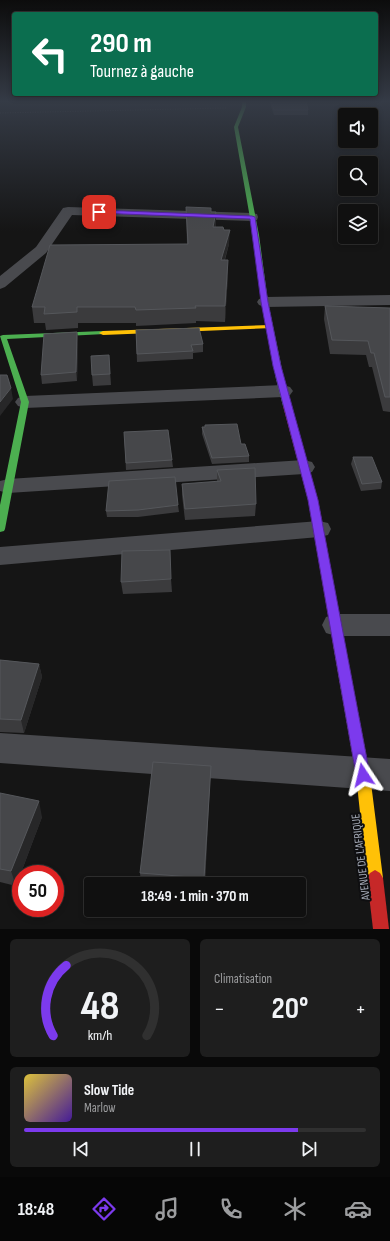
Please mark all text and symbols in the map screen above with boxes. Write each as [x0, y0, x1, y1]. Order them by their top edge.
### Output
text: 290 m [90, 27, 152, 60]
icon: left [24, 28, 76, 80]
text: Tournez à gauche [90, 61, 194, 82]
map controls [338, 108, 378, 244]
button: sound [338, 108, 378, 148]
button: search [338, 156, 378, 196]
pin [82, 195, 116, 229]
icon: arrive [88, 201, 110, 223]
button: layers [338, 204, 378, 244]
position arrow [342, 754, 384, 796]
street label: AVENUE DE L'AFRIQUE [348, 813, 374, 902]
speed limit sign: 50 [12, 865, 64, 917]
text: 18:49 · 1 min · 370 m [141, 887, 249, 906]
text: Climatisation [214, 971, 272, 987]
text: 48 [80, 982, 120, 1031]
text: 20° [272, 991, 308, 1027]
text: − [214, 996, 225, 1023]
text: + [355, 996, 366, 1023]
text: km/h [88, 1027, 112, 1044]
text: Slow Tide [84, 1081, 134, 1100]
text: Marlow [84, 1100, 116, 1116]
icon: previous [70, 1138, 92, 1160]
icon: pause [184, 1138, 206, 1160]
icon: next [298, 1138, 320, 1160]
icon: directions [90, 1195, 118, 1223]
icon: music [153, 1195, 181, 1223]
icon: phone [217, 1195, 245, 1223]
icon: climate [281, 1195, 309, 1223]
icon: car [344, 1195, 372, 1223]
text: 18:48 [18, 1199, 54, 1220]

